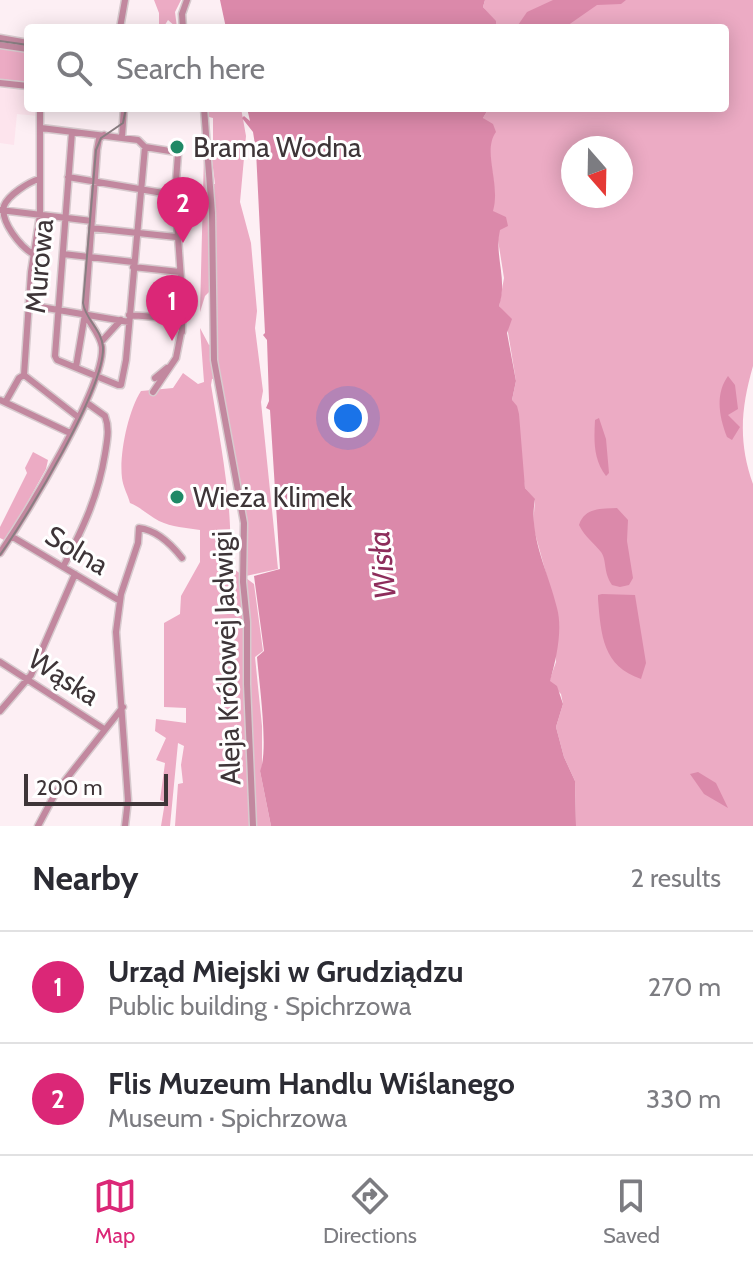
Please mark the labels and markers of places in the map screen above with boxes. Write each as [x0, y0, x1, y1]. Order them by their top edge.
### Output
place label: Brama Wodna [193, 130, 362, 164]
marker: Brama Wodna [168, 138, 186, 156]
pin: 2 [157, 177, 209, 243]
pin: 1 [146, 275, 198, 341]
place label: Wieża Klimek [193, 480, 353, 514]
marker: Wieża Klimek [168, 488, 186, 506]

